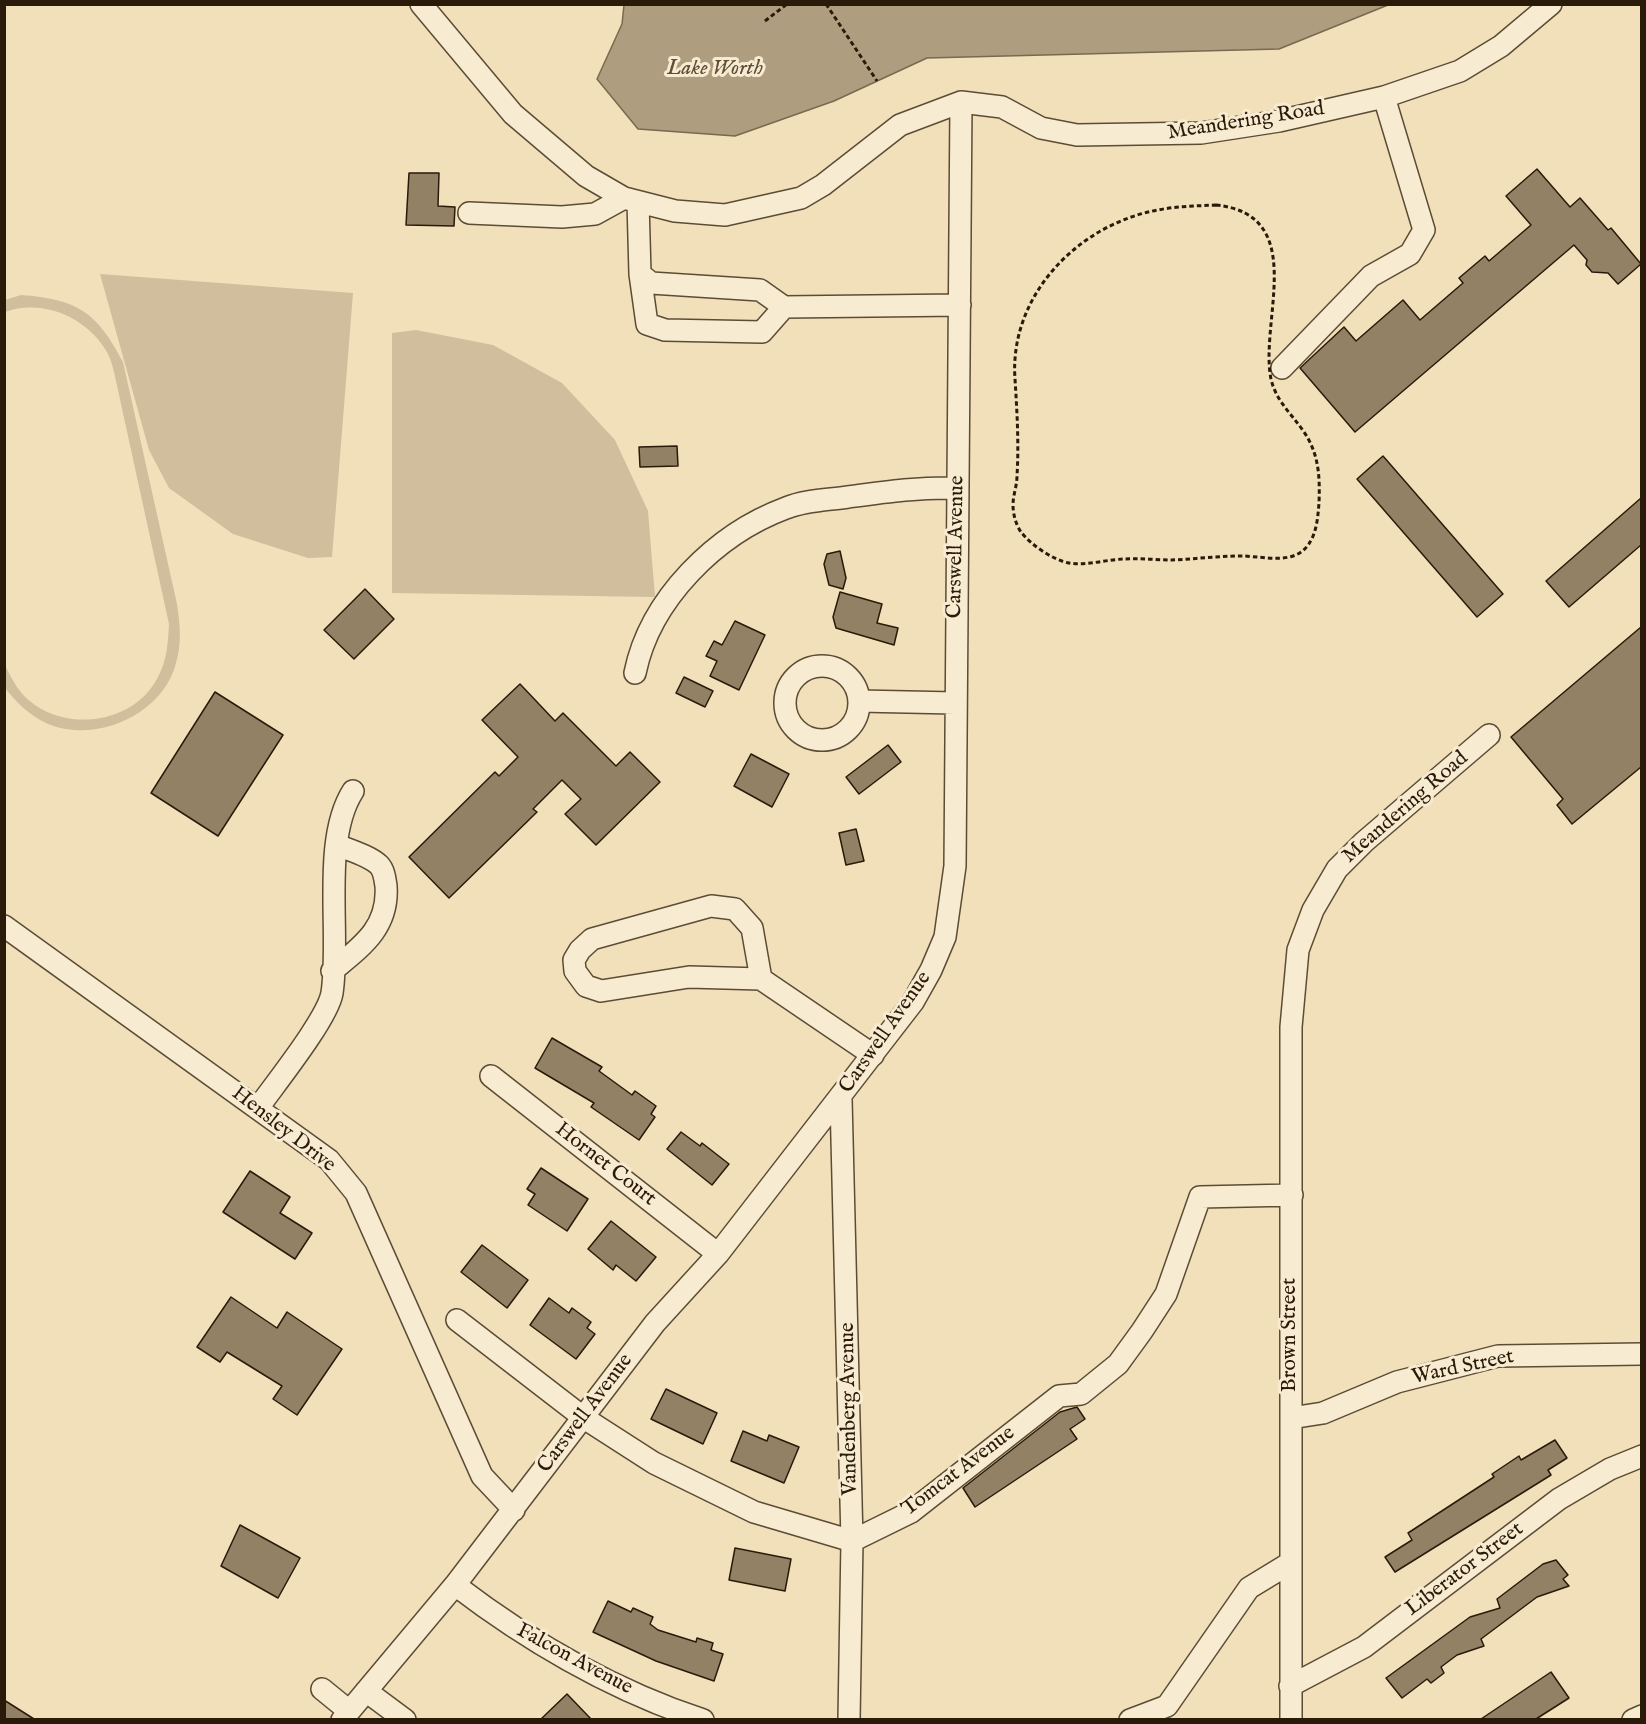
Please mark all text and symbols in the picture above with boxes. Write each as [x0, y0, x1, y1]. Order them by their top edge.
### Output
water label: Lake Worth [667, 56, 763, 82]
street label: Meandering Road [1166, 97, 1326, 147]
street label: Carswell Avenue [943, 475, 971, 619]
street label: Meandering Road [1338, 747, 1474, 869]
street label: Carswell Avenue [835, 967, 937, 1099]
street label: Hensley Drive [226, 1082, 340, 1178]
street label: Hornet Court [549, 1118, 661, 1212]
street label: Brown Street [1278, 1278, 1304, 1392]
street label: Vandenberg Avenue [836, 1322, 864, 1496]
street label: Ward Street [1410, 1345, 1516, 1391]
street label: Carswell Avenue [533, 1349, 639, 1479]
street label: Tomcat Avenue [898, 1421, 1020, 1523]
street label: Liberator Street [1401, 1518, 1529, 1622]
street label: Falcon Avenue [512, 1619, 636, 1701]

